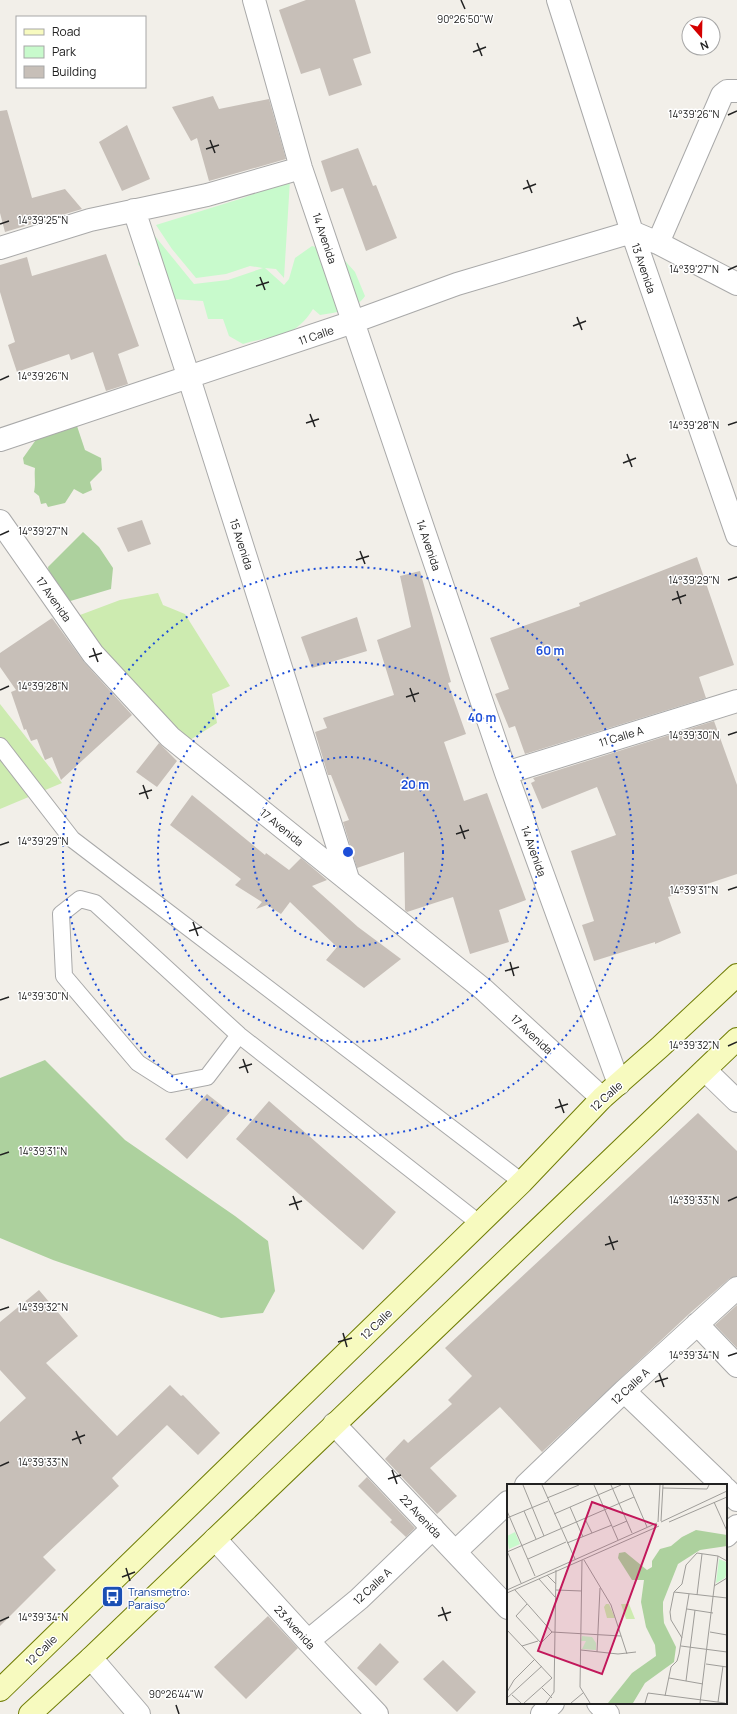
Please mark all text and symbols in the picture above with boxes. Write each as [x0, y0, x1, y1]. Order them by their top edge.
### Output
text: 90°26'50"W [437, 12, 494, 26]
legend [16, 16, 146, 88]
north arrow [681, 16, 721, 56]
text: Road [52, 23, 80, 40]
text: N [698, 37, 711, 54]
text: Park [52, 43, 77, 60]
text: Building [52, 63, 96, 80]
text: 14°39'26"N [669, 107, 720, 121]
street label: 14 Avenida [309, 211, 341, 265]
text: 14°39'25"N [18, 213, 68, 227]
street label: 13 Avenida [628, 241, 660, 295]
text: 14°39'27"N [669, 262, 719, 276]
street label: 11 Calle [296, 322, 336, 348]
text: 14°39'26"N [18, 369, 69, 383]
text: 14°39'28"N [669, 418, 719, 432]
street label: 15 Avenida [227, 517, 257, 571]
street label: 14 Avenida [413, 518, 445, 572]
text: 14°39'27"N [18, 524, 68, 538]
street label: 17 Avenida [33, 573, 75, 625]
text: 14°39'29"N [669, 573, 720, 587]
text: 60 m [536, 642, 564, 659]
text: 14°39'28"N [18, 679, 68, 693]
text: 40 m [468, 709, 496, 726]
street label: 11 Calle A [597, 722, 645, 750]
text: 14°39'30"N [669, 728, 719, 742]
text: 20 m [401, 776, 429, 793]
street label: 17 Avenida [257, 805, 307, 849]
street label: 14 Avenida [518, 824, 550, 878]
text: 14°39'29"N [18, 834, 69, 848]
centre of rings [341, 845, 355, 859]
text: 14°39'31"N [670, 883, 718, 897]
text: 14°39'30"N [18, 989, 68, 1003]
street label: 17 Avenida [508, 1011, 556, 1057]
text: 14°39'32"N [669, 1038, 719, 1052]
street label: 12 Calle [587, 1077, 626, 1114]
text: 14°39'31"N [19, 1144, 67, 1158]
text: 14°39'33"N [669, 1193, 719, 1207]
text: 14°39'32"N [18, 1300, 68, 1314]
street label: 12 Calle [357, 1305, 395, 1343]
text: 14°39'34"N [669, 1348, 719, 1362]
street label: 12 Calle A [608, 1364, 652, 1408]
text: 14°39'33"N [18, 1455, 68, 1469]
inset map [507, 1484, 727, 1704]
street label: 22 Avenida [397, 1491, 445, 1541]
street label: 12 Calle A [350, 1564, 394, 1608]
bus stop icon: Transmetro: Paraíso [99, 1584, 125, 1610]
place label: Transmetro: Paraíso [128, 1584, 190, 1612]
street label: 23 Avenida [271, 1602, 319, 1652]
text: 14°39'34"N [18, 1610, 68, 1624]
street label: 12 Calle [22, 1631, 60, 1669]
text: 90°26'44"W [149, 1687, 204, 1701]

